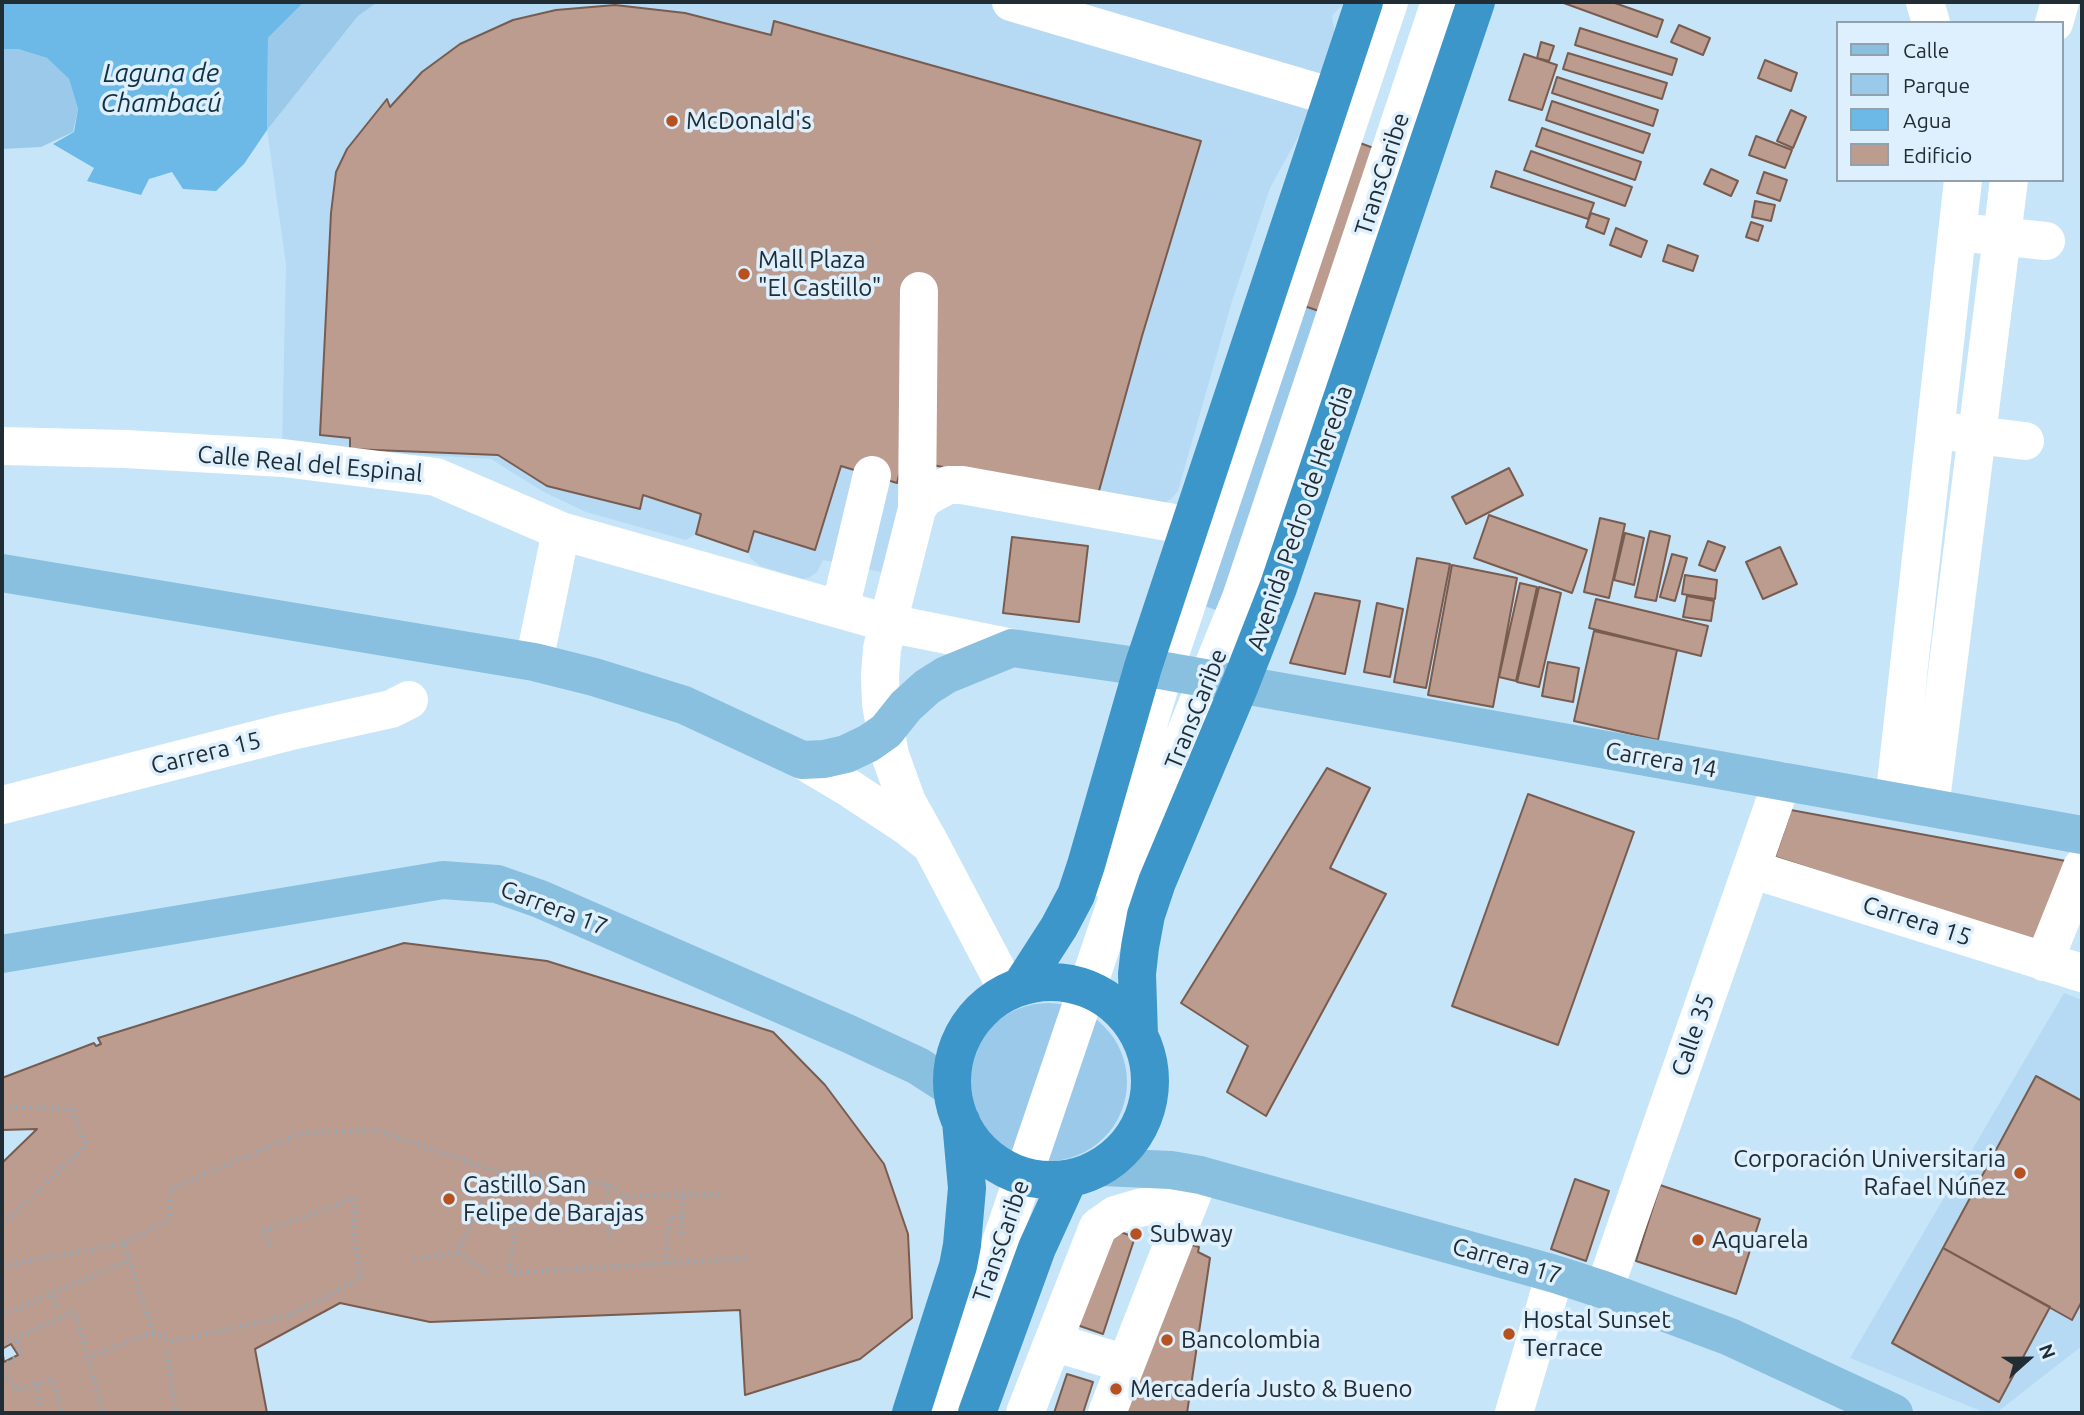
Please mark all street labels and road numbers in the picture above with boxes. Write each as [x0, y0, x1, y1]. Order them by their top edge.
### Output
street label: TransCaribe [1349, 109, 1415, 239]
street label: Avenida Pedro de Heredia [1241, 382, 1359, 654]
street label: Calle Real del Espinal [196, 440, 424, 488]
street label: TransCaribe [1159, 645, 1233, 773]
street label: Carrera 15 [148, 725, 264, 781]
street label: Carrera 14 [1603, 736, 1719, 784]
street label: Carrera 17 [496, 874, 612, 942]
street label: Carrera 15 [1859, 890, 1975, 952]
street label: Calle 35 [1665, 990, 1721, 1080]
street label: TransCaribe [967, 1176, 1035, 1306]
street label: Carrera 17 [1449, 1232, 1565, 1290]

